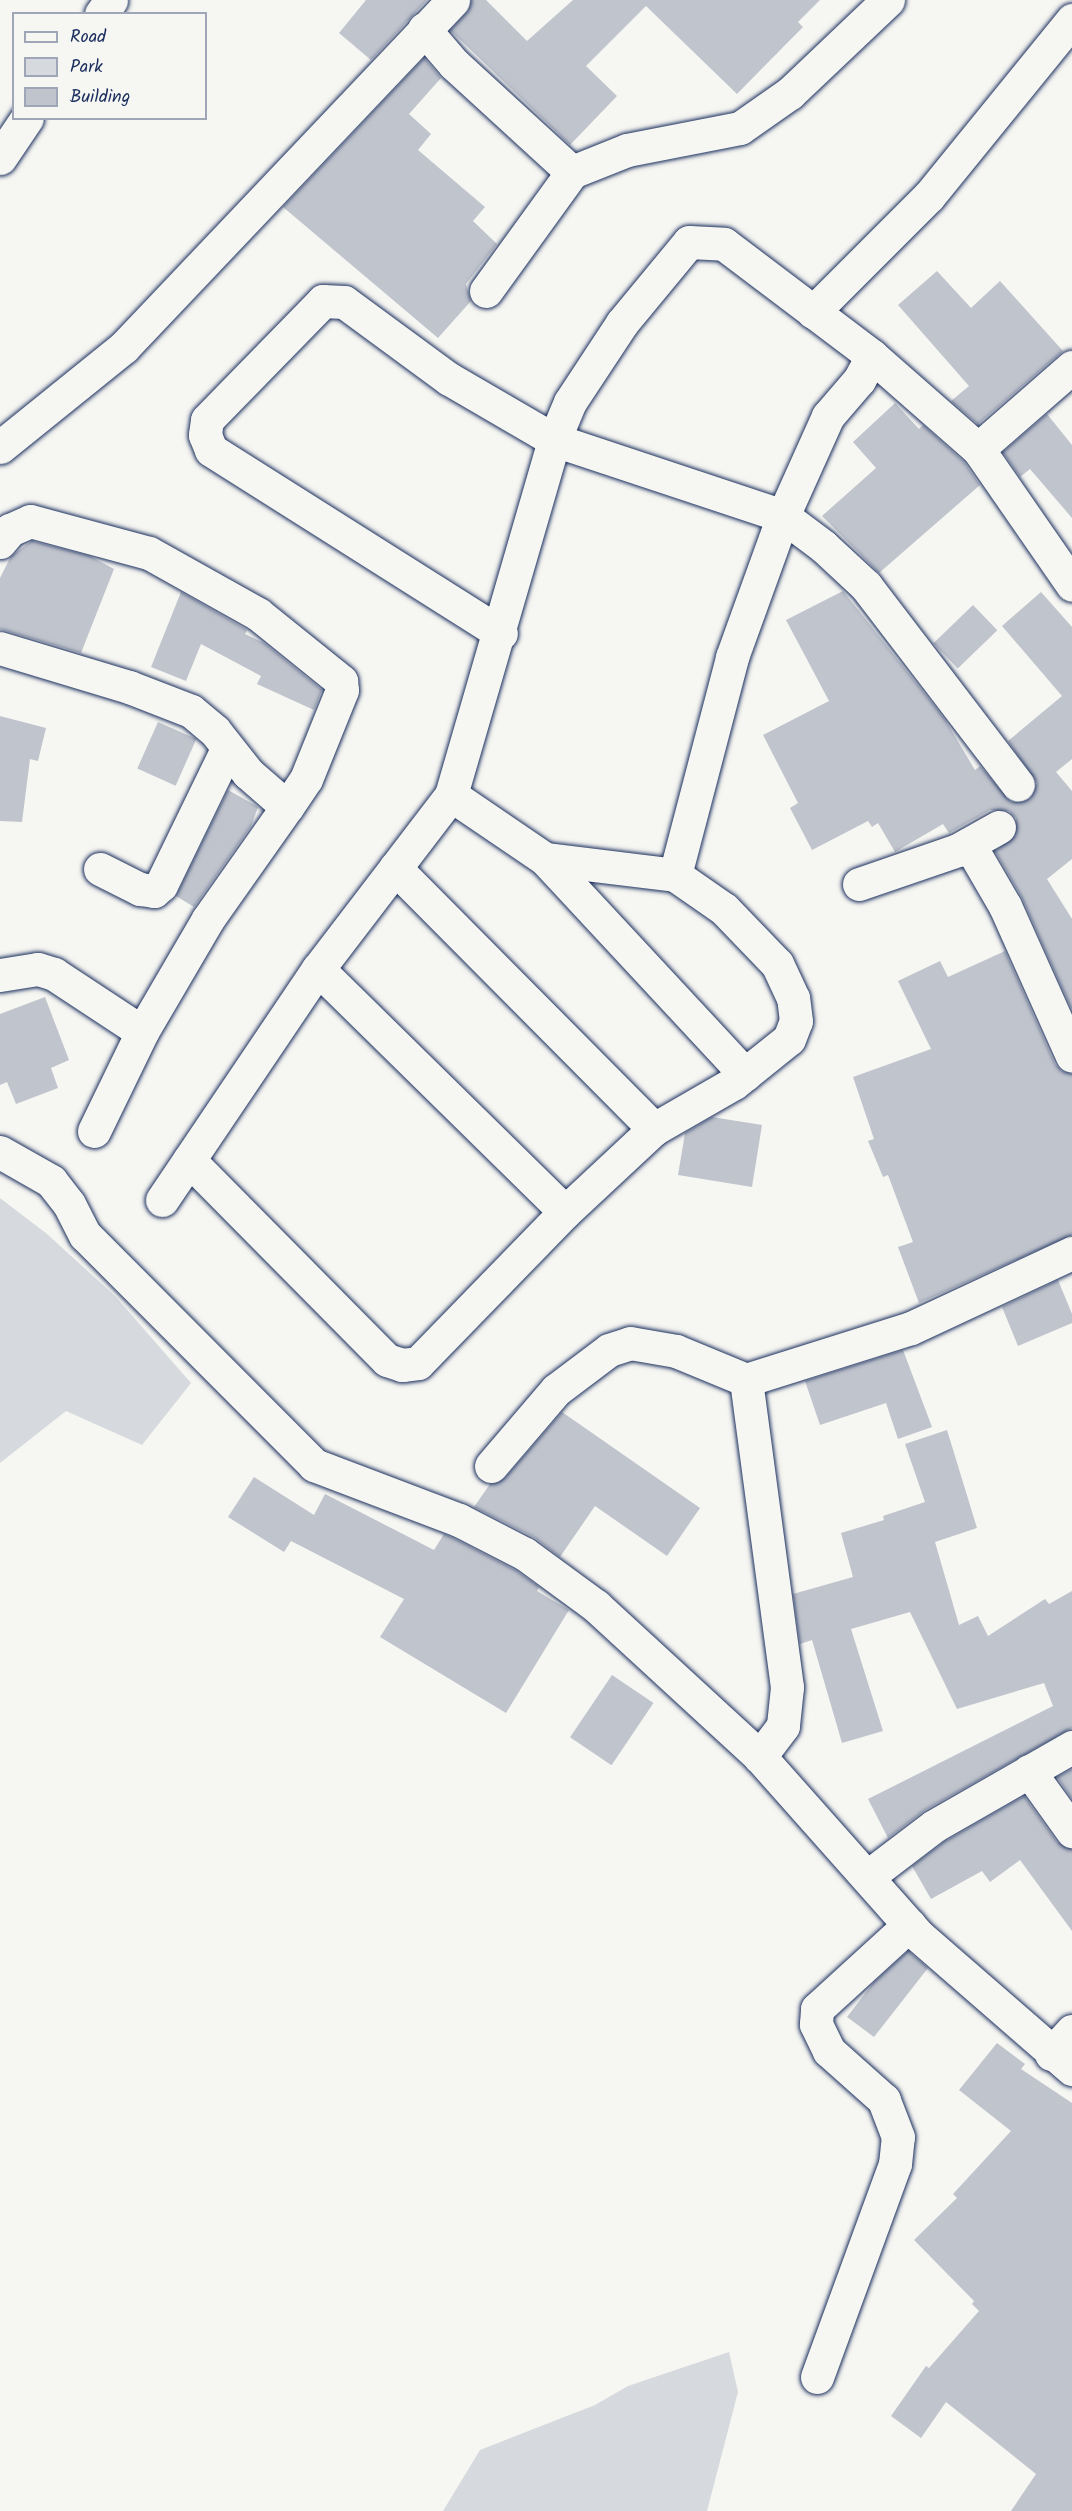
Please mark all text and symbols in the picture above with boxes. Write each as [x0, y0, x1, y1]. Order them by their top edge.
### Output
legend [12, 12, 207, 120]
text: Road [70, 23, 106, 52]
text: Park [70, 53, 103, 82]
text: Building [70, 83, 130, 112]

